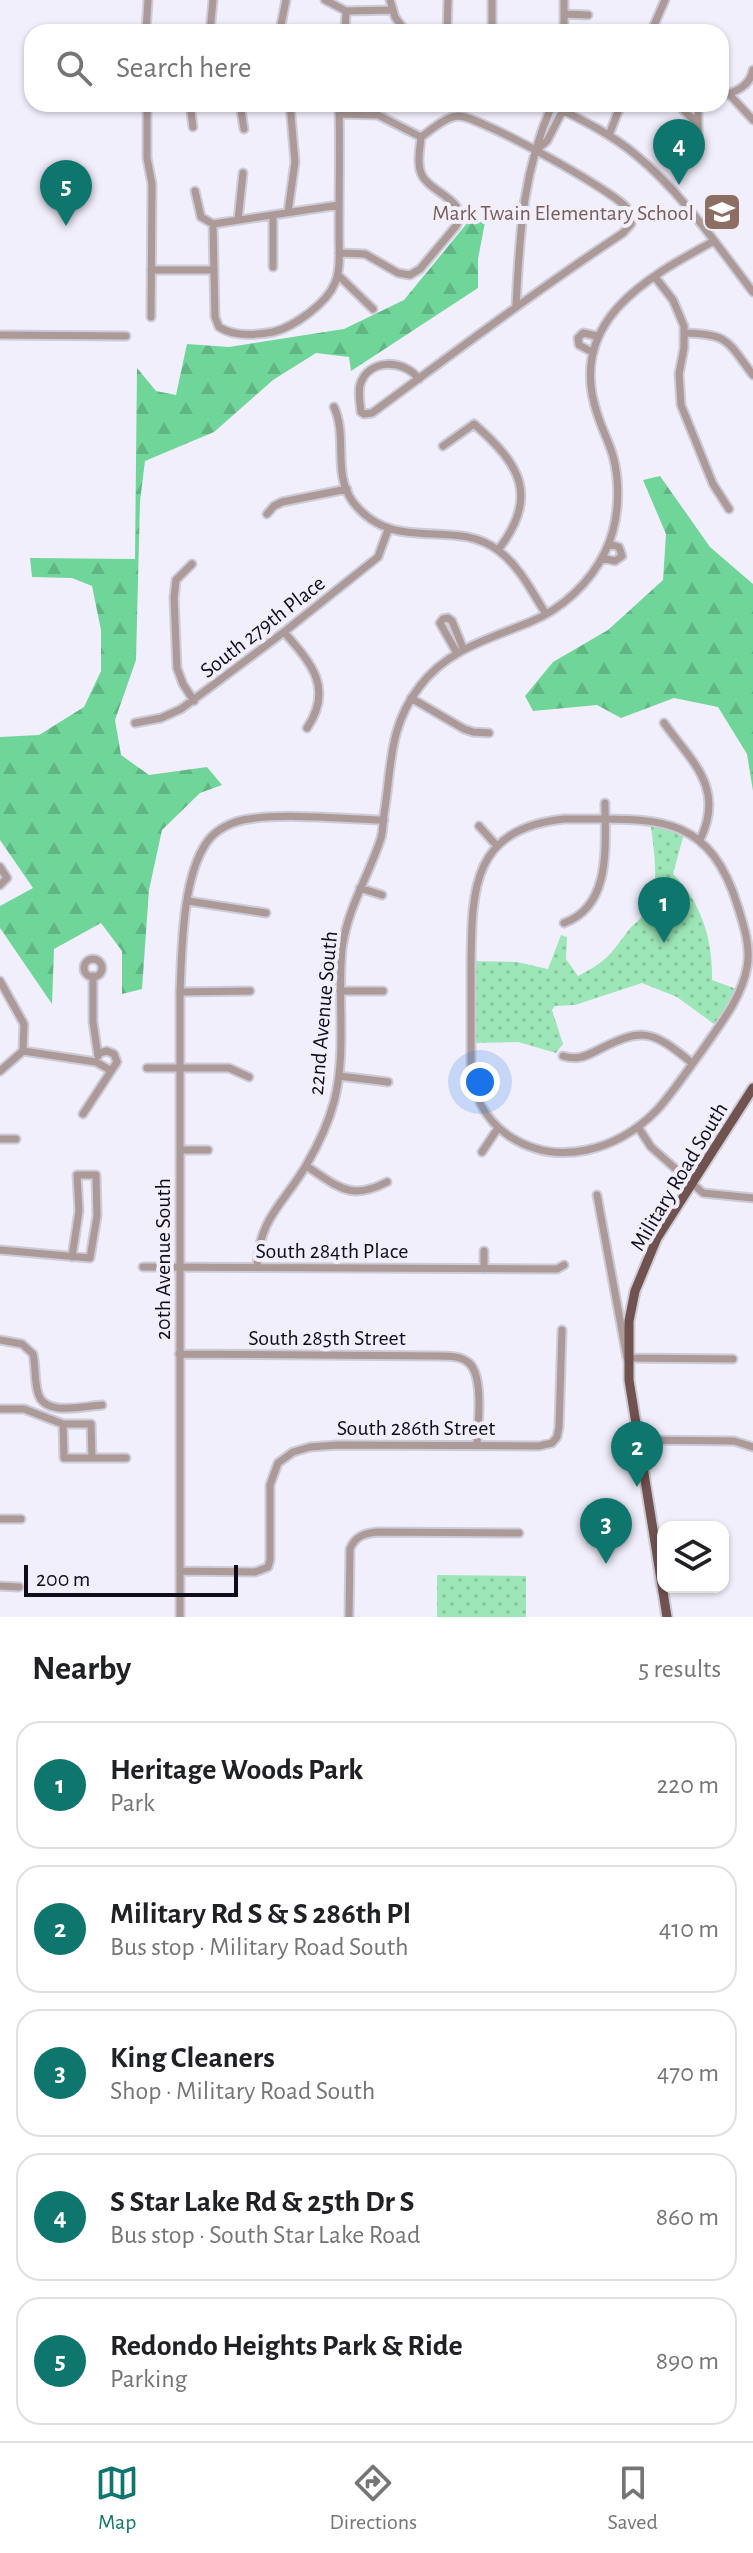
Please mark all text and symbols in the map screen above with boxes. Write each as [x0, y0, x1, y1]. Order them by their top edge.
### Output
search box [24, 24, 729, 112]
icon: search [52, 46, 96, 90]
text: Search here [116, 53, 252, 83]
pin: 4 [653, 119, 705, 185]
pin: 5 [40, 160, 92, 226]
school or university icon: Mark Twain Elementary School [701, 191, 743, 233]
place label: Mark Twain Elementary School [432, 202, 694, 224]
street label: South 279th Place [196, 572, 329, 682]
pin: 1 [638, 877, 690, 943]
street label: 22nd Avenue South [305, 930, 341, 1096]
your location [460, 1062, 500, 1102]
street label: Military Road South [626, 1099, 732, 1254]
street label: 20th Avenue South [152, 1178, 174, 1340]
street label: South 284th Place [256, 1240, 408, 1262]
street label: South 285th Street [248, 1327, 406, 1349]
street label: South 286th Street [337, 1417, 495, 1439]
pin: 2 [611, 1421, 663, 1487]
pin: 3 [580, 1498, 632, 1564]
map controls [657, 1521, 729, 1593]
button: layers [657, 1521, 729, 1593]
scale bar [24, 1561, 238, 1597]
text: 200 m [36, 1568, 90, 1590]
text: Nearby [32, 1652, 131, 1686]
text: 5 results [638, 1656, 721, 1682]
text: Heritage Woods Park [110, 1755, 363, 1785]
text: 1 [55, 1772, 65, 1798]
text: 220 m [657, 1772, 719, 1798]
text: Park [110, 1790, 155, 1816]
text: Military Rd S & S 286th Pl [110, 1899, 411, 1929]
text: 2 [54, 1916, 66, 1942]
text: 410 m [659, 1916, 719, 1942]
text: Bus stop · Military Road South [110, 1934, 408, 1960]
text: King Cleaners [110, 2043, 275, 2073]
text: 3 [54, 2060, 66, 2086]
text: 470 m [657, 2060, 719, 2086]
text: Shop · Military Road South [110, 2078, 375, 2104]
text: S Star Lake Rd & 25th Dr S [110, 2187, 414, 2217]
text: 4 [53, 2204, 67, 2230]
text: 860 m [656, 2204, 719, 2230]
text: Bus stop · South Star Lake Road [110, 2222, 420, 2248]
text: Redondo Heights Park & Ride [110, 2331, 463, 2361]
text: 5 [54, 2348, 66, 2374]
text: 890 m [656, 2348, 719, 2374]
text: Parking [110, 2366, 187, 2392]
tab: Map [95, 2461, 139, 2535]
tab: Directions [329, 2461, 417, 2535]
tab: Saved [607, 2461, 658, 2535]

